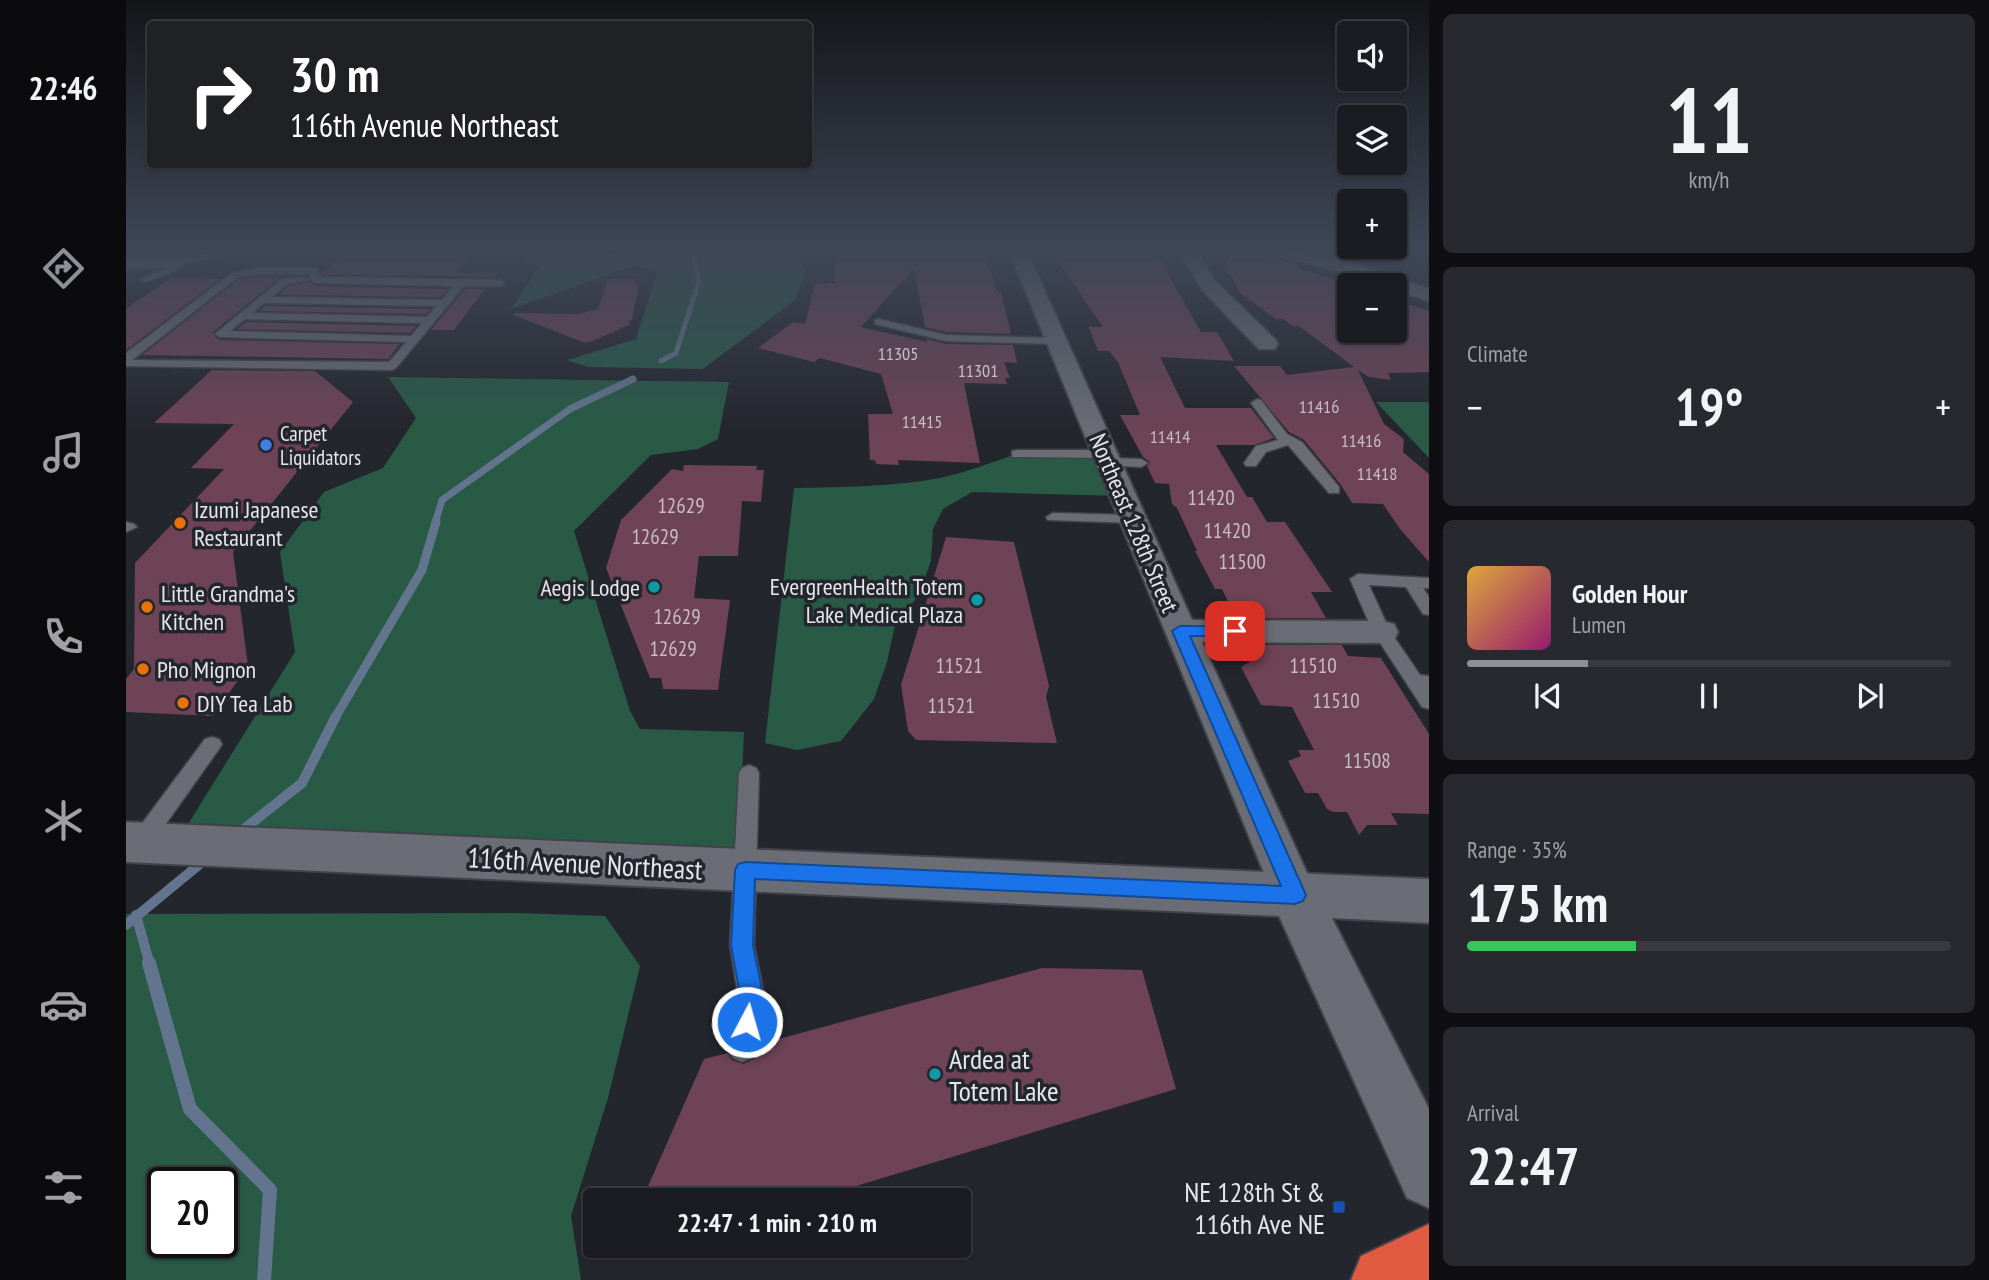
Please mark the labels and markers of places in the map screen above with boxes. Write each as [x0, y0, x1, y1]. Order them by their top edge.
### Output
place label: Carpet Liquidators [280, 420, 361, 471]
marker: Carpet Liquidators [258, 437, 274, 453]
place label: Izumi Japanese Restaurant [194, 494, 318, 553]
marker: Izumi Japanese Restaurant [172, 515, 188, 531]
place label: EvergreenHealth Totem Lake Medical Plaza [770, 571, 963, 630]
place label: Aegis Lodge [540, 572, 640, 603]
place label: Little Grandma's Kitchen [161, 578, 295, 637]
marker: Aegis Lodge [646, 579, 662, 595]
marker: EvergreenHealth Totem Lake Medical Plaza [969, 592, 985, 608]
marker: Little Grandma's Kitchen [139, 599, 155, 615]
pin [1205, 601, 1265, 661]
place label: Pho Mignon [157, 654, 256, 685]
marker: Pho Mignon [135, 661, 151, 677]
place label: DIY Tea Lab [197, 688, 293, 719]
marker: DIY Tea Lab [175, 695, 191, 711]
place label: Ardea at Totem Lake [949, 1040, 1059, 1109]
marker: Ardea at Totem Lake [927, 1066, 943, 1082]
place label: NE 128th St & 116th Ave NE [1184, 1173, 1325, 1242]
marker: NE 128th St & 116th Ave NE [1331, 1199, 1347, 1215]

